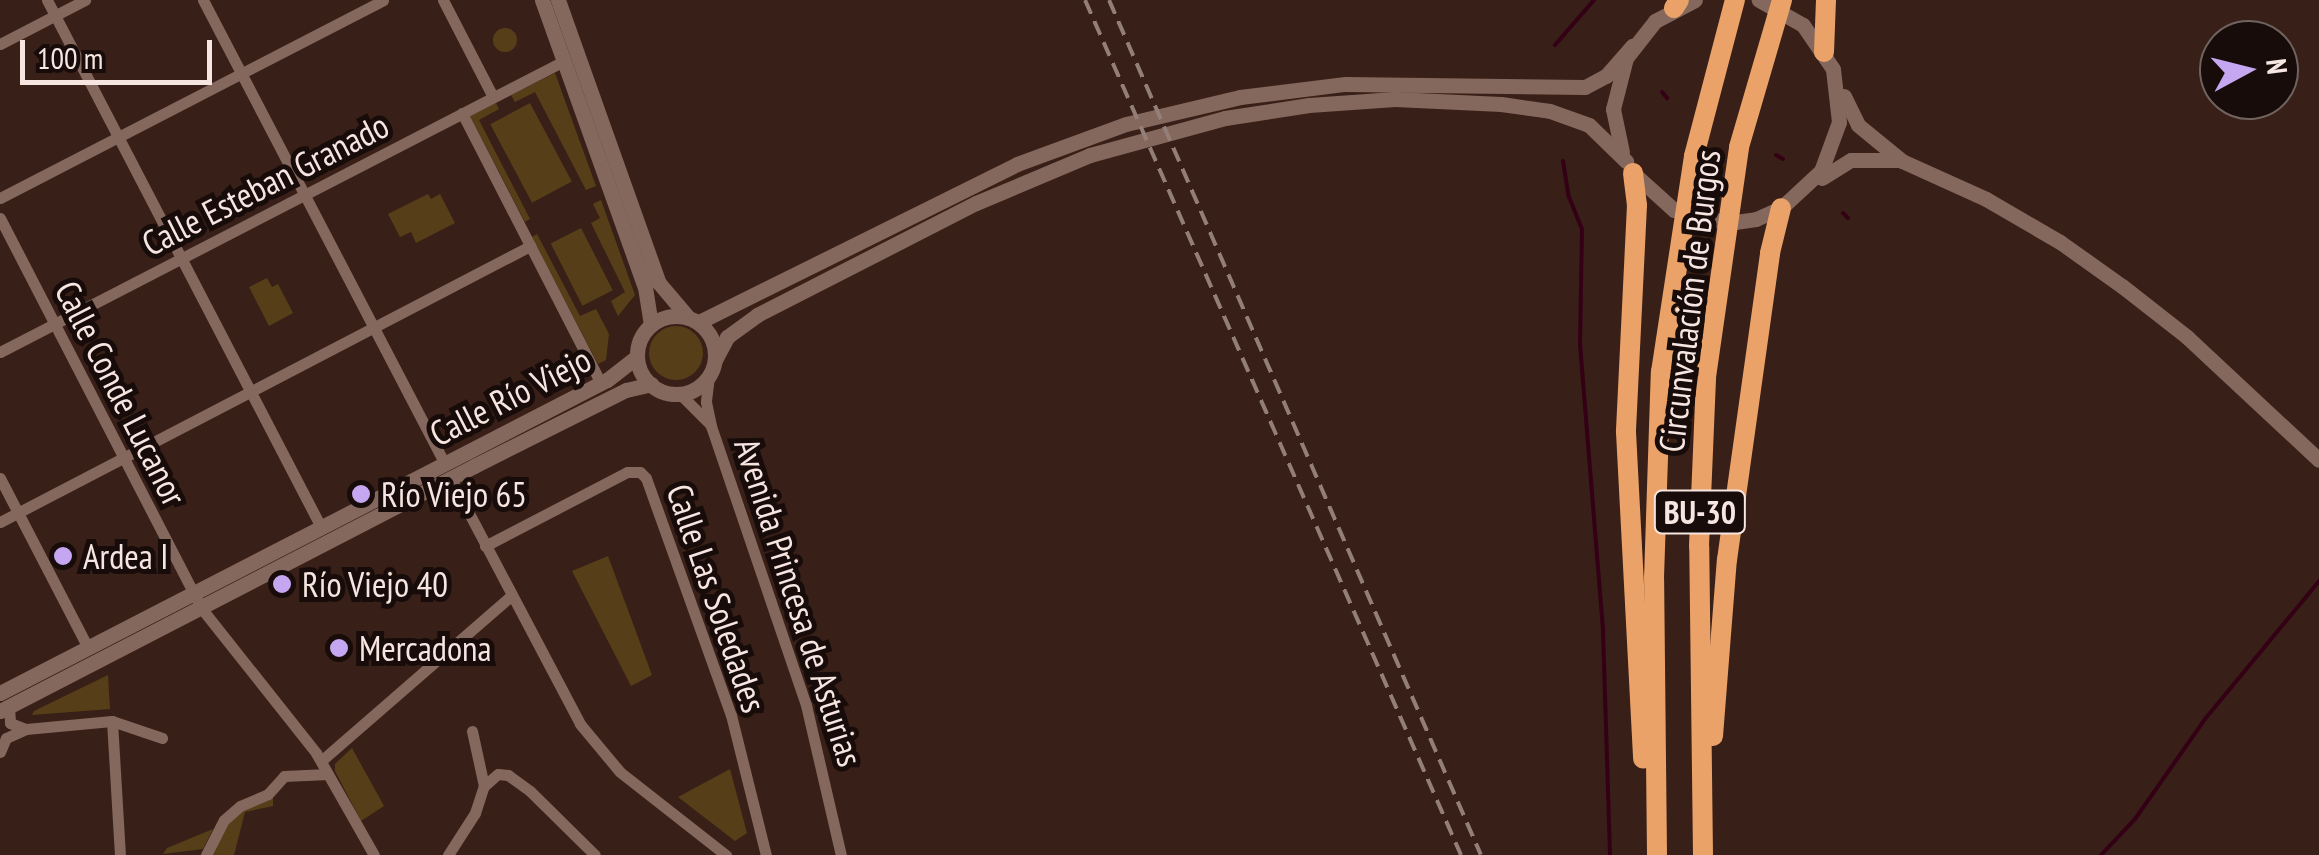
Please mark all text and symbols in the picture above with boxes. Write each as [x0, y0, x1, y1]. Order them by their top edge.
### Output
scale bar [25, 20, 218, 82]
north arrow [2199, 20, 2299, 120]
text: 100 m [37, 38, 103, 77]
text: N [2258, 57, 2297, 76]
street label: Calle Esteban Granado [135, 104, 395, 264]
street label: Circunvalación de Burgos [1650, 147, 1728, 455]
street label: Calle Conde Lucanor [46, 274, 196, 512]
street label: Calle Río Viejo [422, 337, 598, 455]
street label: Avenida Princesa de Asturias [726, 432, 872, 772]
place label: Río Viejo 65 [381, 473, 528, 515]
street label: Calle Las Soledades [658, 478, 776, 718]
marker: Río Viejo 65 [350, 483, 372, 505]
road number: BU-30 [1652, 485, 1748, 539]
place label: Ardea I [83, 535, 168, 577]
marker: Ardea I [52, 545, 74, 567]
place label: Río Viejo 40 [302, 563, 449, 605]
marker: Río Viejo 40 [271, 573, 293, 595]
place label: Mercadona [359, 627, 491, 669]
marker: Mercadona [328, 637, 350, 659]

